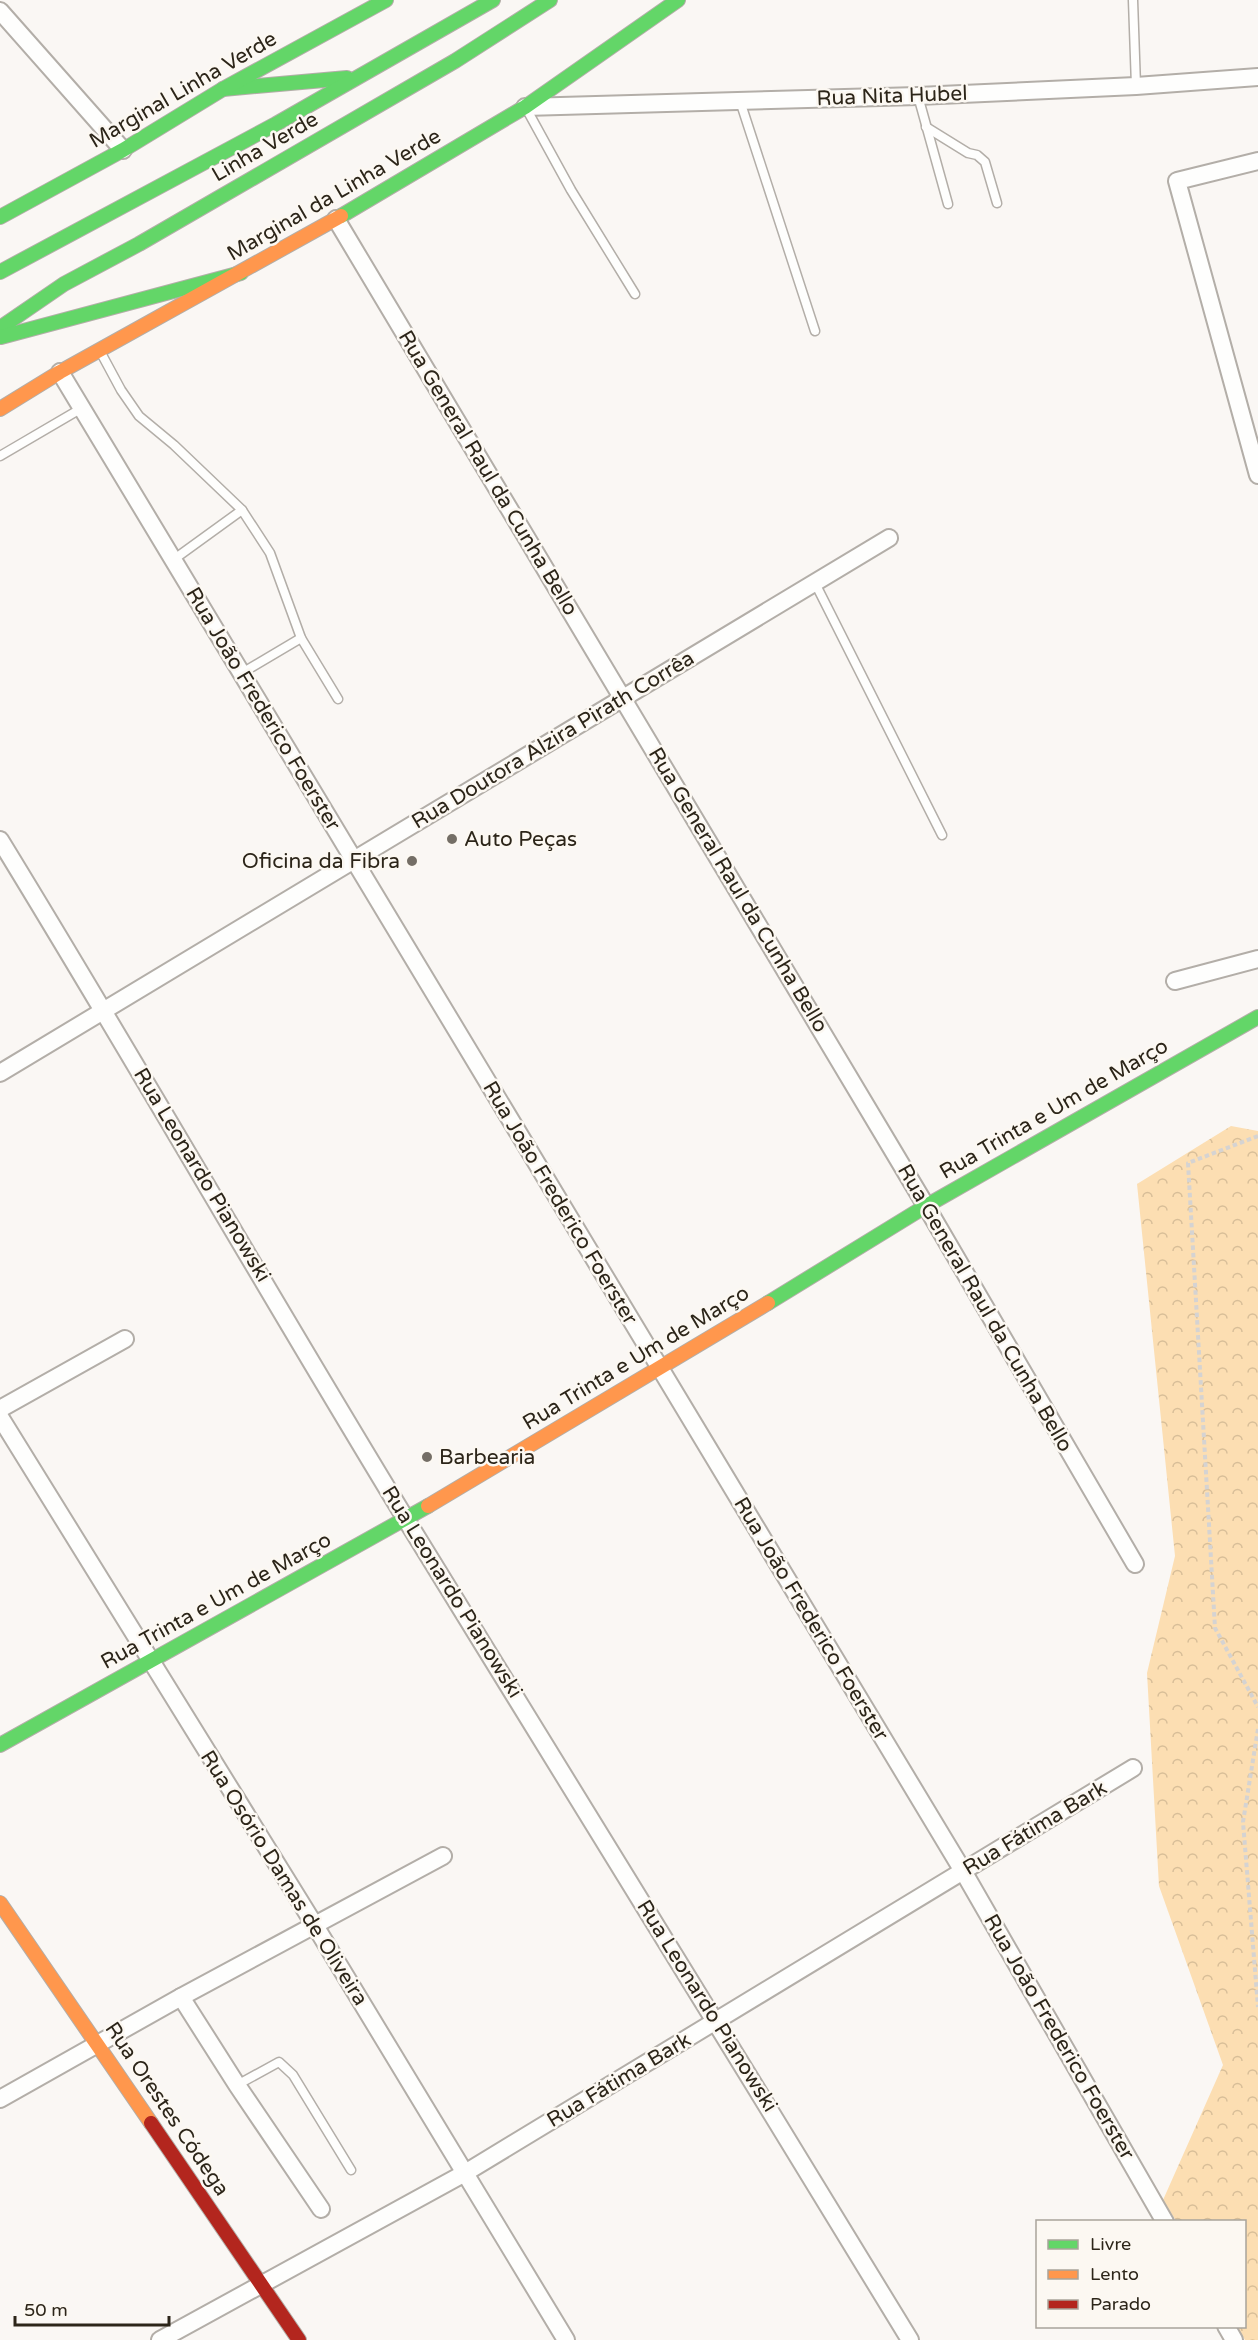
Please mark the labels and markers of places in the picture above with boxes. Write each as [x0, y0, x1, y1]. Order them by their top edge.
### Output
place label: Auto Peças [464, 827, 577, 852]
marker: Auto Peças [445, 832, 459, 846]
place label: Oficina da Fibra [242, 849, 400, 874]
marker: Oficina da Fibra [405, 854, 419, 868]
place label: Barbearia [439, 1445, 535, 1470]
marker: Barbearia [420, 1450, 434, 1464]

